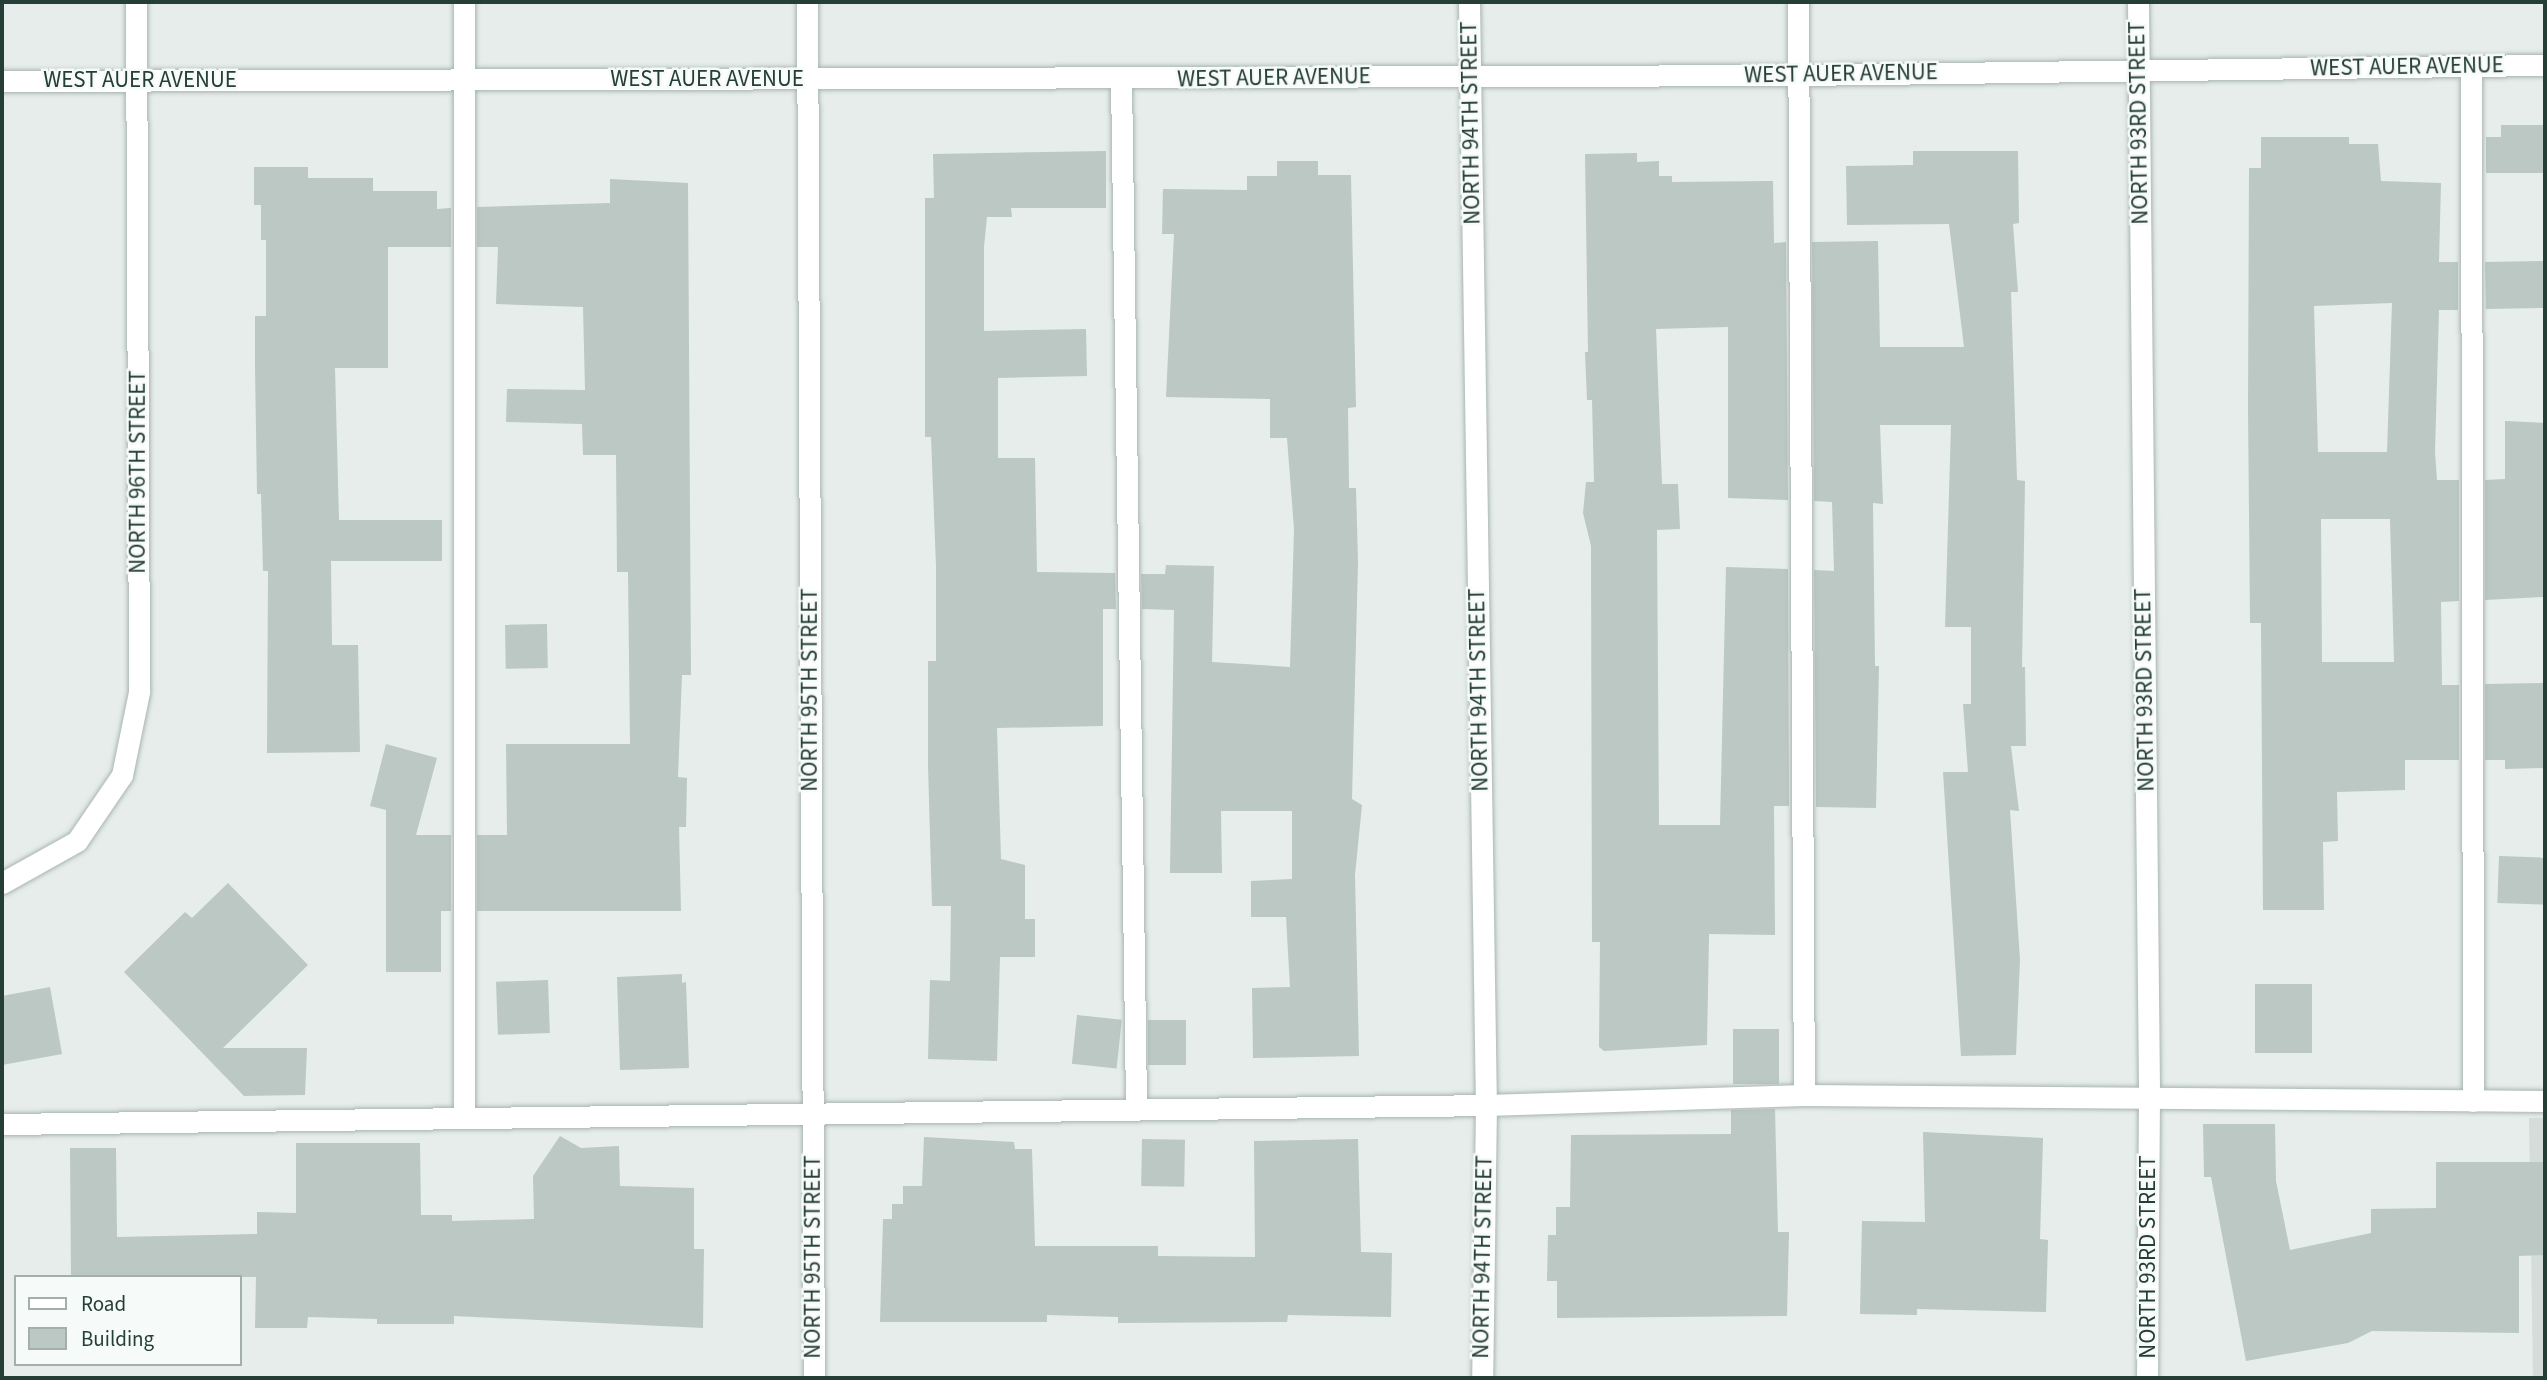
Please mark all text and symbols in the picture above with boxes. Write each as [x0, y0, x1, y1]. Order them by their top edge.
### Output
street label: NORTH 94TH STREET [1455, 21, 1487, 225]
street label: NORTH 93RD STREET [2123, 21, 2155, 225]
street label: WEST AUER AVENUE [2310, 52, 2504, 82]
street label: WEST AUER AVENUE [1744, 59, 1938, 89]
street label: WEST AUER AVENUE [1177, 63, 1371, 93]
street label: WEST AUER AVENUE [610, 65, 804, 93]
street label: WEST AUER AVENUE [43, 66, 237, 94]
street label: NORTH 96TH STREET [124, 370, 152, 574]
street label: NORTH 95TH STREET [796, 588, 824, 792]
street label: NORTH 94TH STREET [1463, 588, 1495, 792]
street label: NORTH 93RD STREET [2129, 588, 2161, 792]
street label: NORTH 95TH STREET [799, 1155, 827, 1359]
street label: NORTH 94TH STREET [1467, 1155, 1499, 1359]
street label: NORTH 93RD STREET [2134, 1155, 2162, 1359]
legend [14, 1275, 242, 1366]
text: Road [81, 1289, 126, 1319]
text: Building [81, 1324, 154, 1354]

